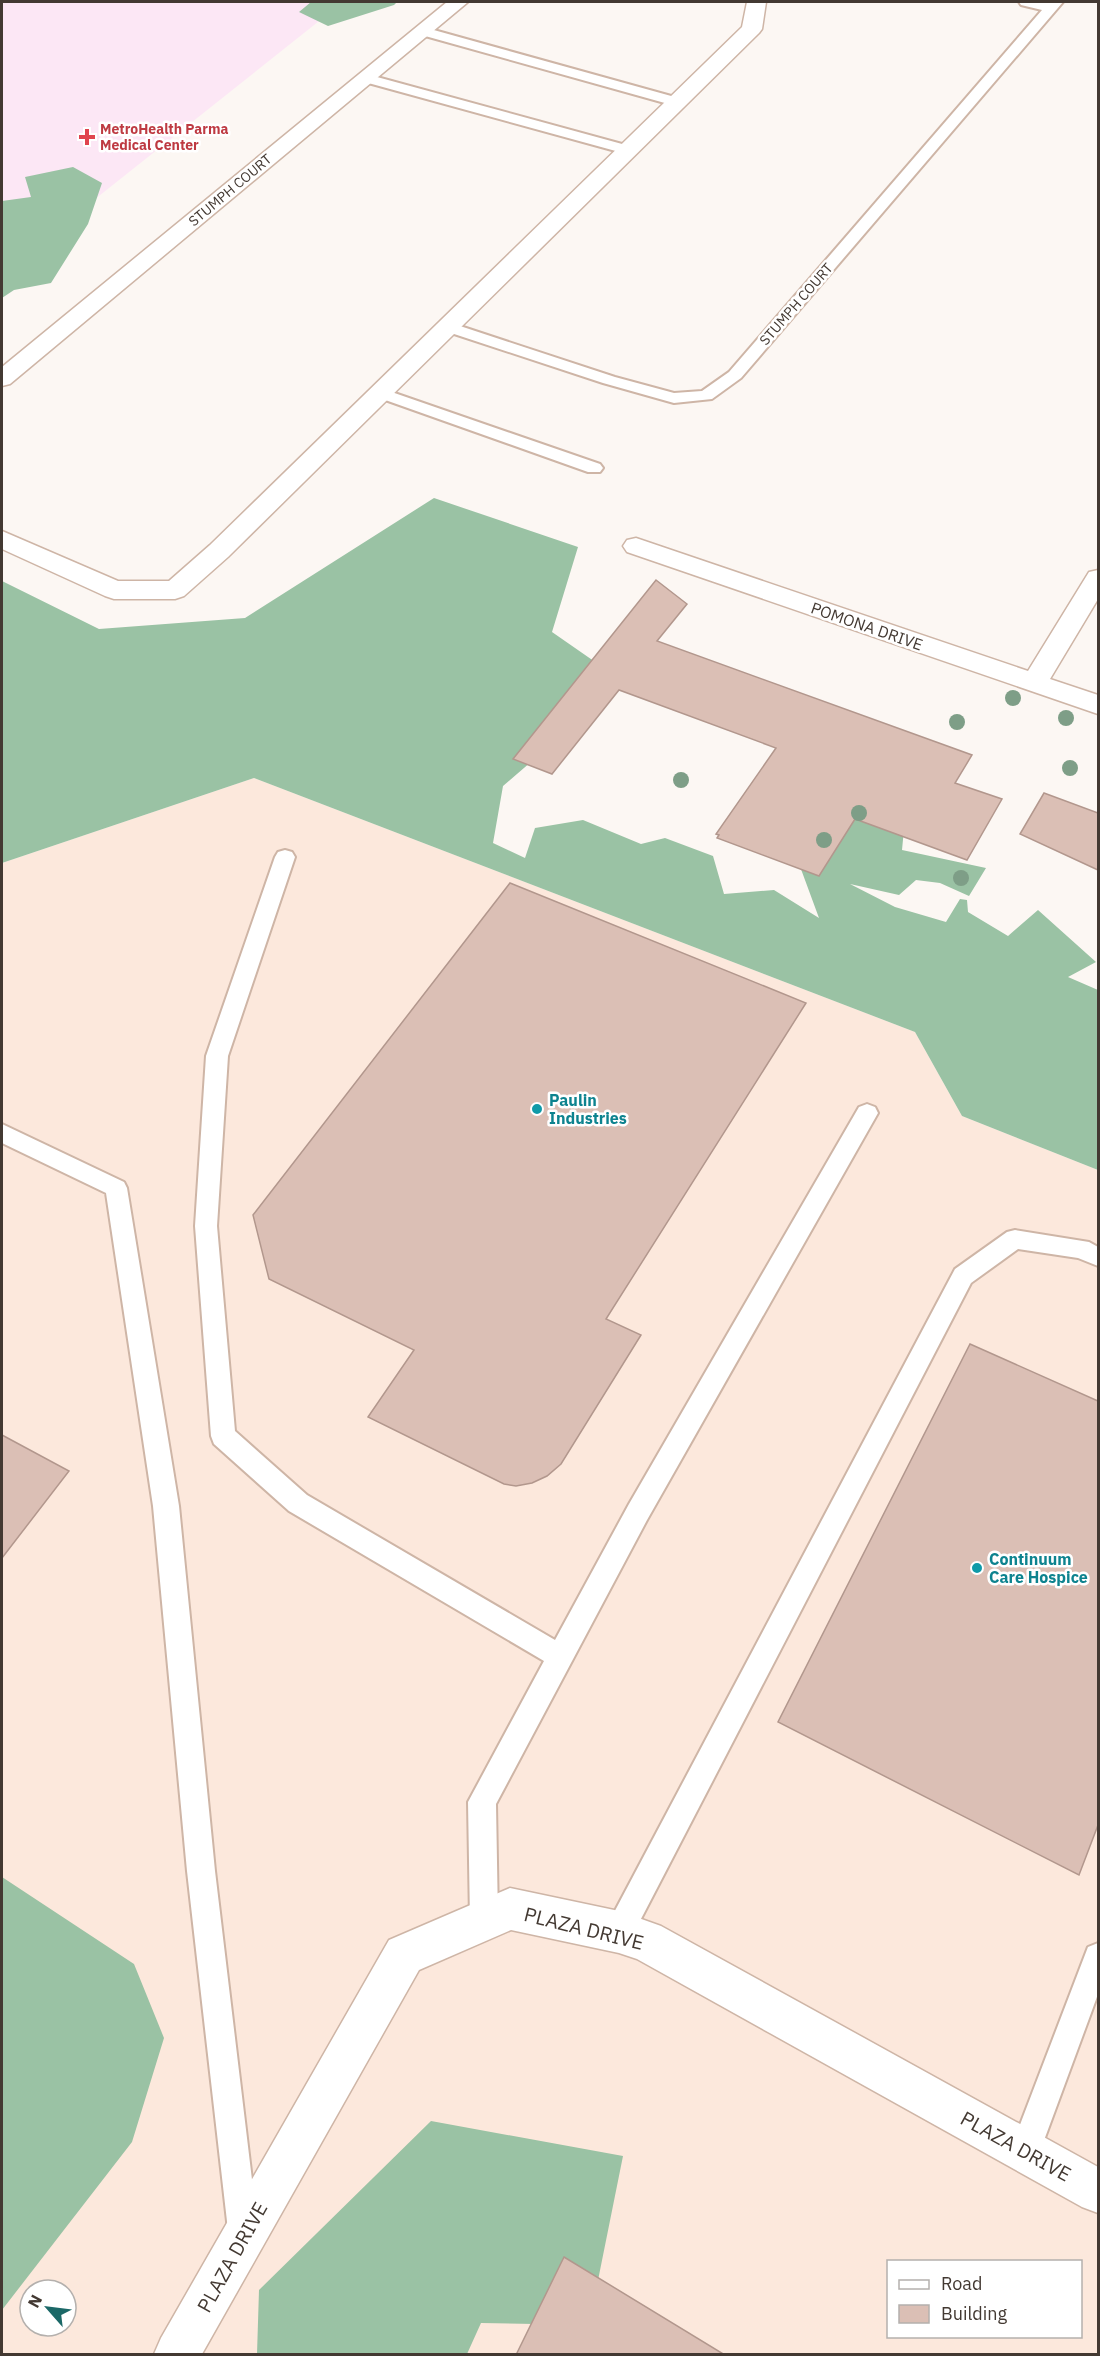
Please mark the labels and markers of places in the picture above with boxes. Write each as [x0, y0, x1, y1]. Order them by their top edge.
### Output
place label: MetroHealth Parma Medical Center [100, 120, 228, 154]
marker: MetroHealth Parma Medical Center [78, 128, 96, 146]
place label: Paulin Industries [549, 1090, 627, 1128]
marker: Paulin Industries [530, 1102, 544, 1116]
place label: Continuum Care Hospice [989, 1549, 1088, 1587]
marker: Continuum Care Hospice [970, 1561, 984, 1575]

